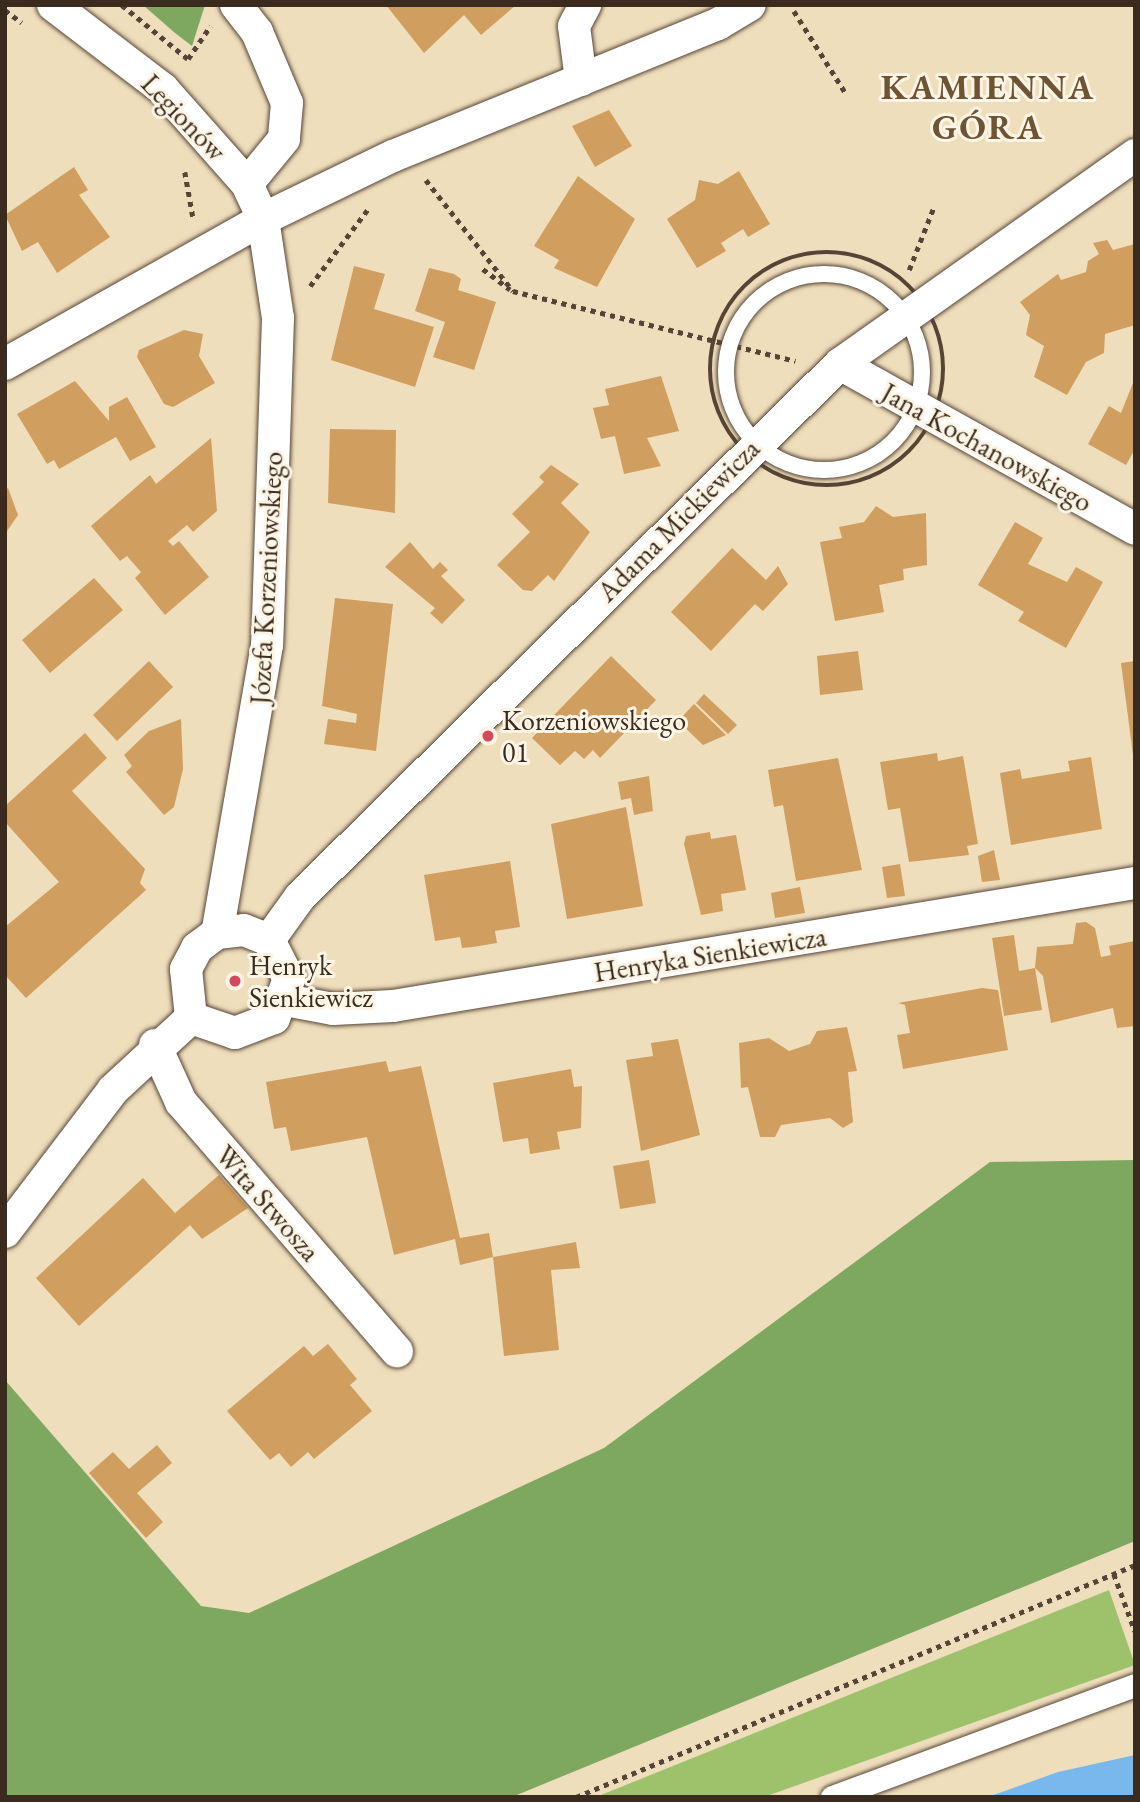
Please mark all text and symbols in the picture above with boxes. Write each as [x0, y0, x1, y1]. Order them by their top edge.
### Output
district label: KAMIENNA GÓRA [882, 66, 1094, 148]
street label: Legionów [135, 67, 233, 167]
street label: Jana Kochanowskiego [876, 375, 1098, 519]
street label: Adama Mickiewicza [590, 432, 766, 608]
street label: Józefa Korzeniowskiego [243, 451, 289, 705]
place label: Korzeniowskiego 01 [502, 703, 686, 769]
marker: Korzeniowskiego 01 [480, 728, 496, 744]
street label: Henryka Sienkiewicza [591, 919, 829, 989]
place label: Henryk Sienkiewicz [249, 948, 373, 1014]
marker: Henryk Sienkiewicz [227, 973, 243, 989]
street label: Wita Stwosza [209, 1138, 327, 1268]

